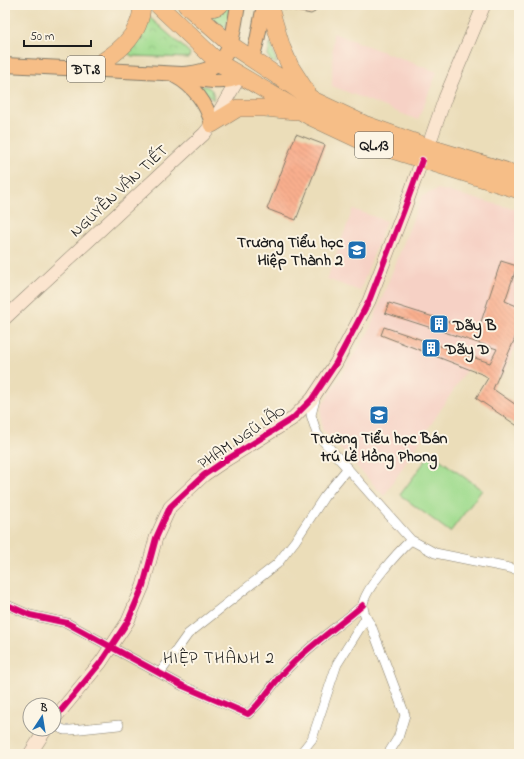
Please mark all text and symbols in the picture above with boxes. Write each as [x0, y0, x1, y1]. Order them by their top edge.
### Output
scale bar [24, 22, 91, 48]
text: 50 m [30, 28, 54, 46]
road number: ĐT.8 [67, 56, 105, 82]
road number: QL.13 [355, 132, 393, 158]
street label: NGUYỄN VĂN TIẾT [65, 139, 174, 243]
place label: Trường Tiểu học Hiệp Thành 2 [237, 231, 344, 273]
school or university icon: Trường Tiểu học Hiệp Thành 2 [346, 239, 368, 261]
building icon: Dãy B [428, 313, 450, 335]
place label: Dãy B [452, 314, 497, 339]
building icon: Dãy D [420, 337, 442, 359]
place label: Dãy D [444, 338, 490, 363]
street label: PHẠM NGŨ LÃO [193, 399, 291, 476]
school or university icon: Trường Tiểu học Bán trú Lê Hồng Phong [368, 404, 390, 426]
place label: Trường Tiểu học Bán trú Lê Hồng Phong [311, 427, 447, 470]
district label: HIỆP THÀNH 2 [163, 646, 275, 671]
north arrow [22, 697, 62, 737]
text: B [38, 699, 50, 717]

